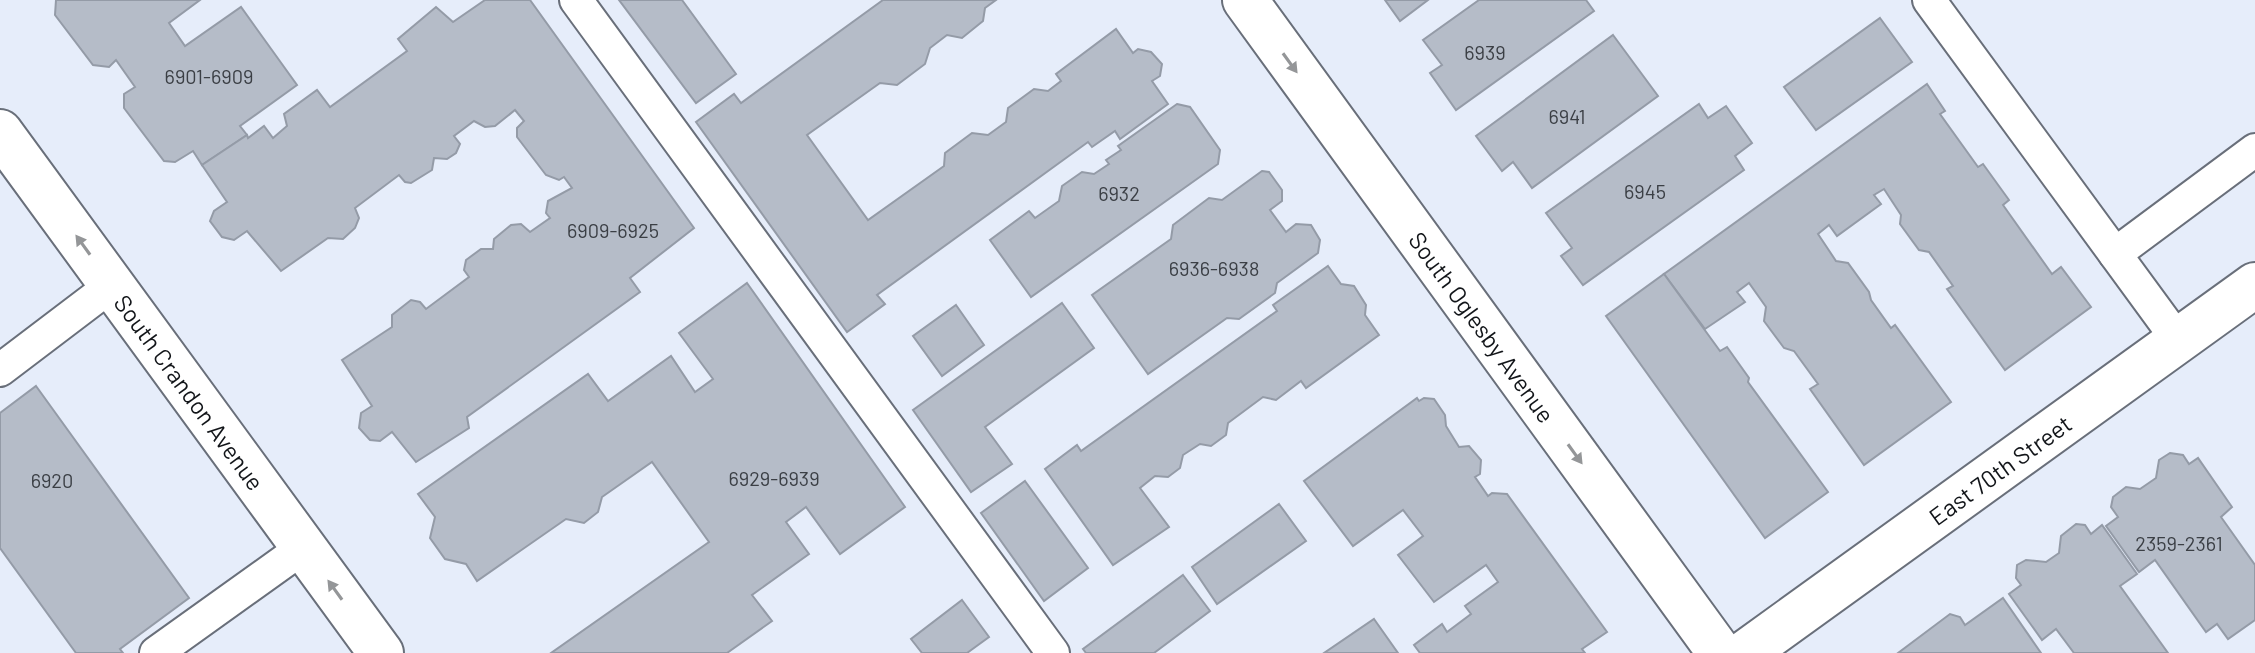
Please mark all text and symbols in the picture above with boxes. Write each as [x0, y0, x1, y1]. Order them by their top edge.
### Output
house number: 6939 [1464, 40, 1506, 64]
one-way arrow [1282, 53, 1298, 73]
house number: 6901-6909 [165, 64, 253, 88]
house number: 6941 [1549, 104, 1585, 128]
house number: 6945 [1624, 179, 1666, 203]
house number: 6932 [1098, 181, 1140, 205]
house number: 6909-6925 [567, 218, 659, 242]
street label: South Oglesby Avenue [1404, 226, 1562, 428]
one-way arrow [75, 234, 91, 255]
house number: 6936-6938 [1169, 256, 1259, 280]
street label: South Crandon Avenue [109, 288, 271, 495]
street label: East 70th Street [1923, 408, 2077, 530]
one-way arrow [1567, 444, 1583, 465]
house number: 6929-6939 [728, 466, 820, 490]
house number: 6920 [31, 468, 73, 492]
house number: 2359-2361 [2135, 531, 2223, 555]
one-way arrow [328, 580, 344, 600]

